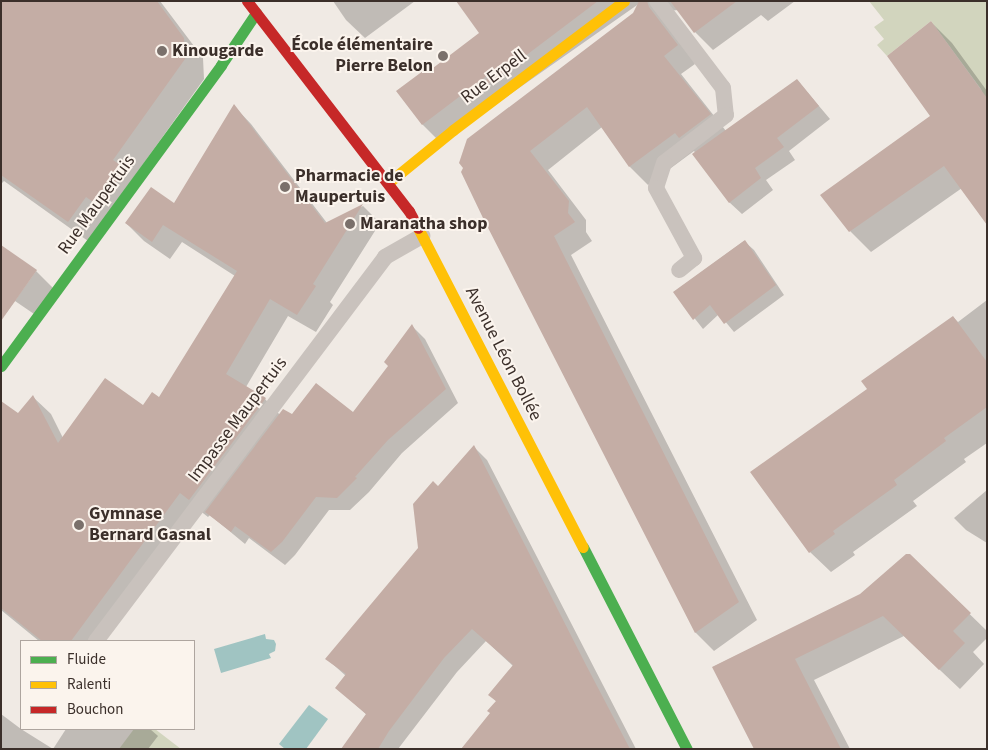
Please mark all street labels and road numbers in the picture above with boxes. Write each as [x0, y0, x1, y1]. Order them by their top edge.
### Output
street label: Rue Erpell [457, 45, 531, 109]
street label: Rue Maupertuis [54, 151, 140, 259]
street label: Avenue Léon Bollée [460, 284, 546, 424]
street label: Impasse Maupertuis [184, 353, 292, 487]

